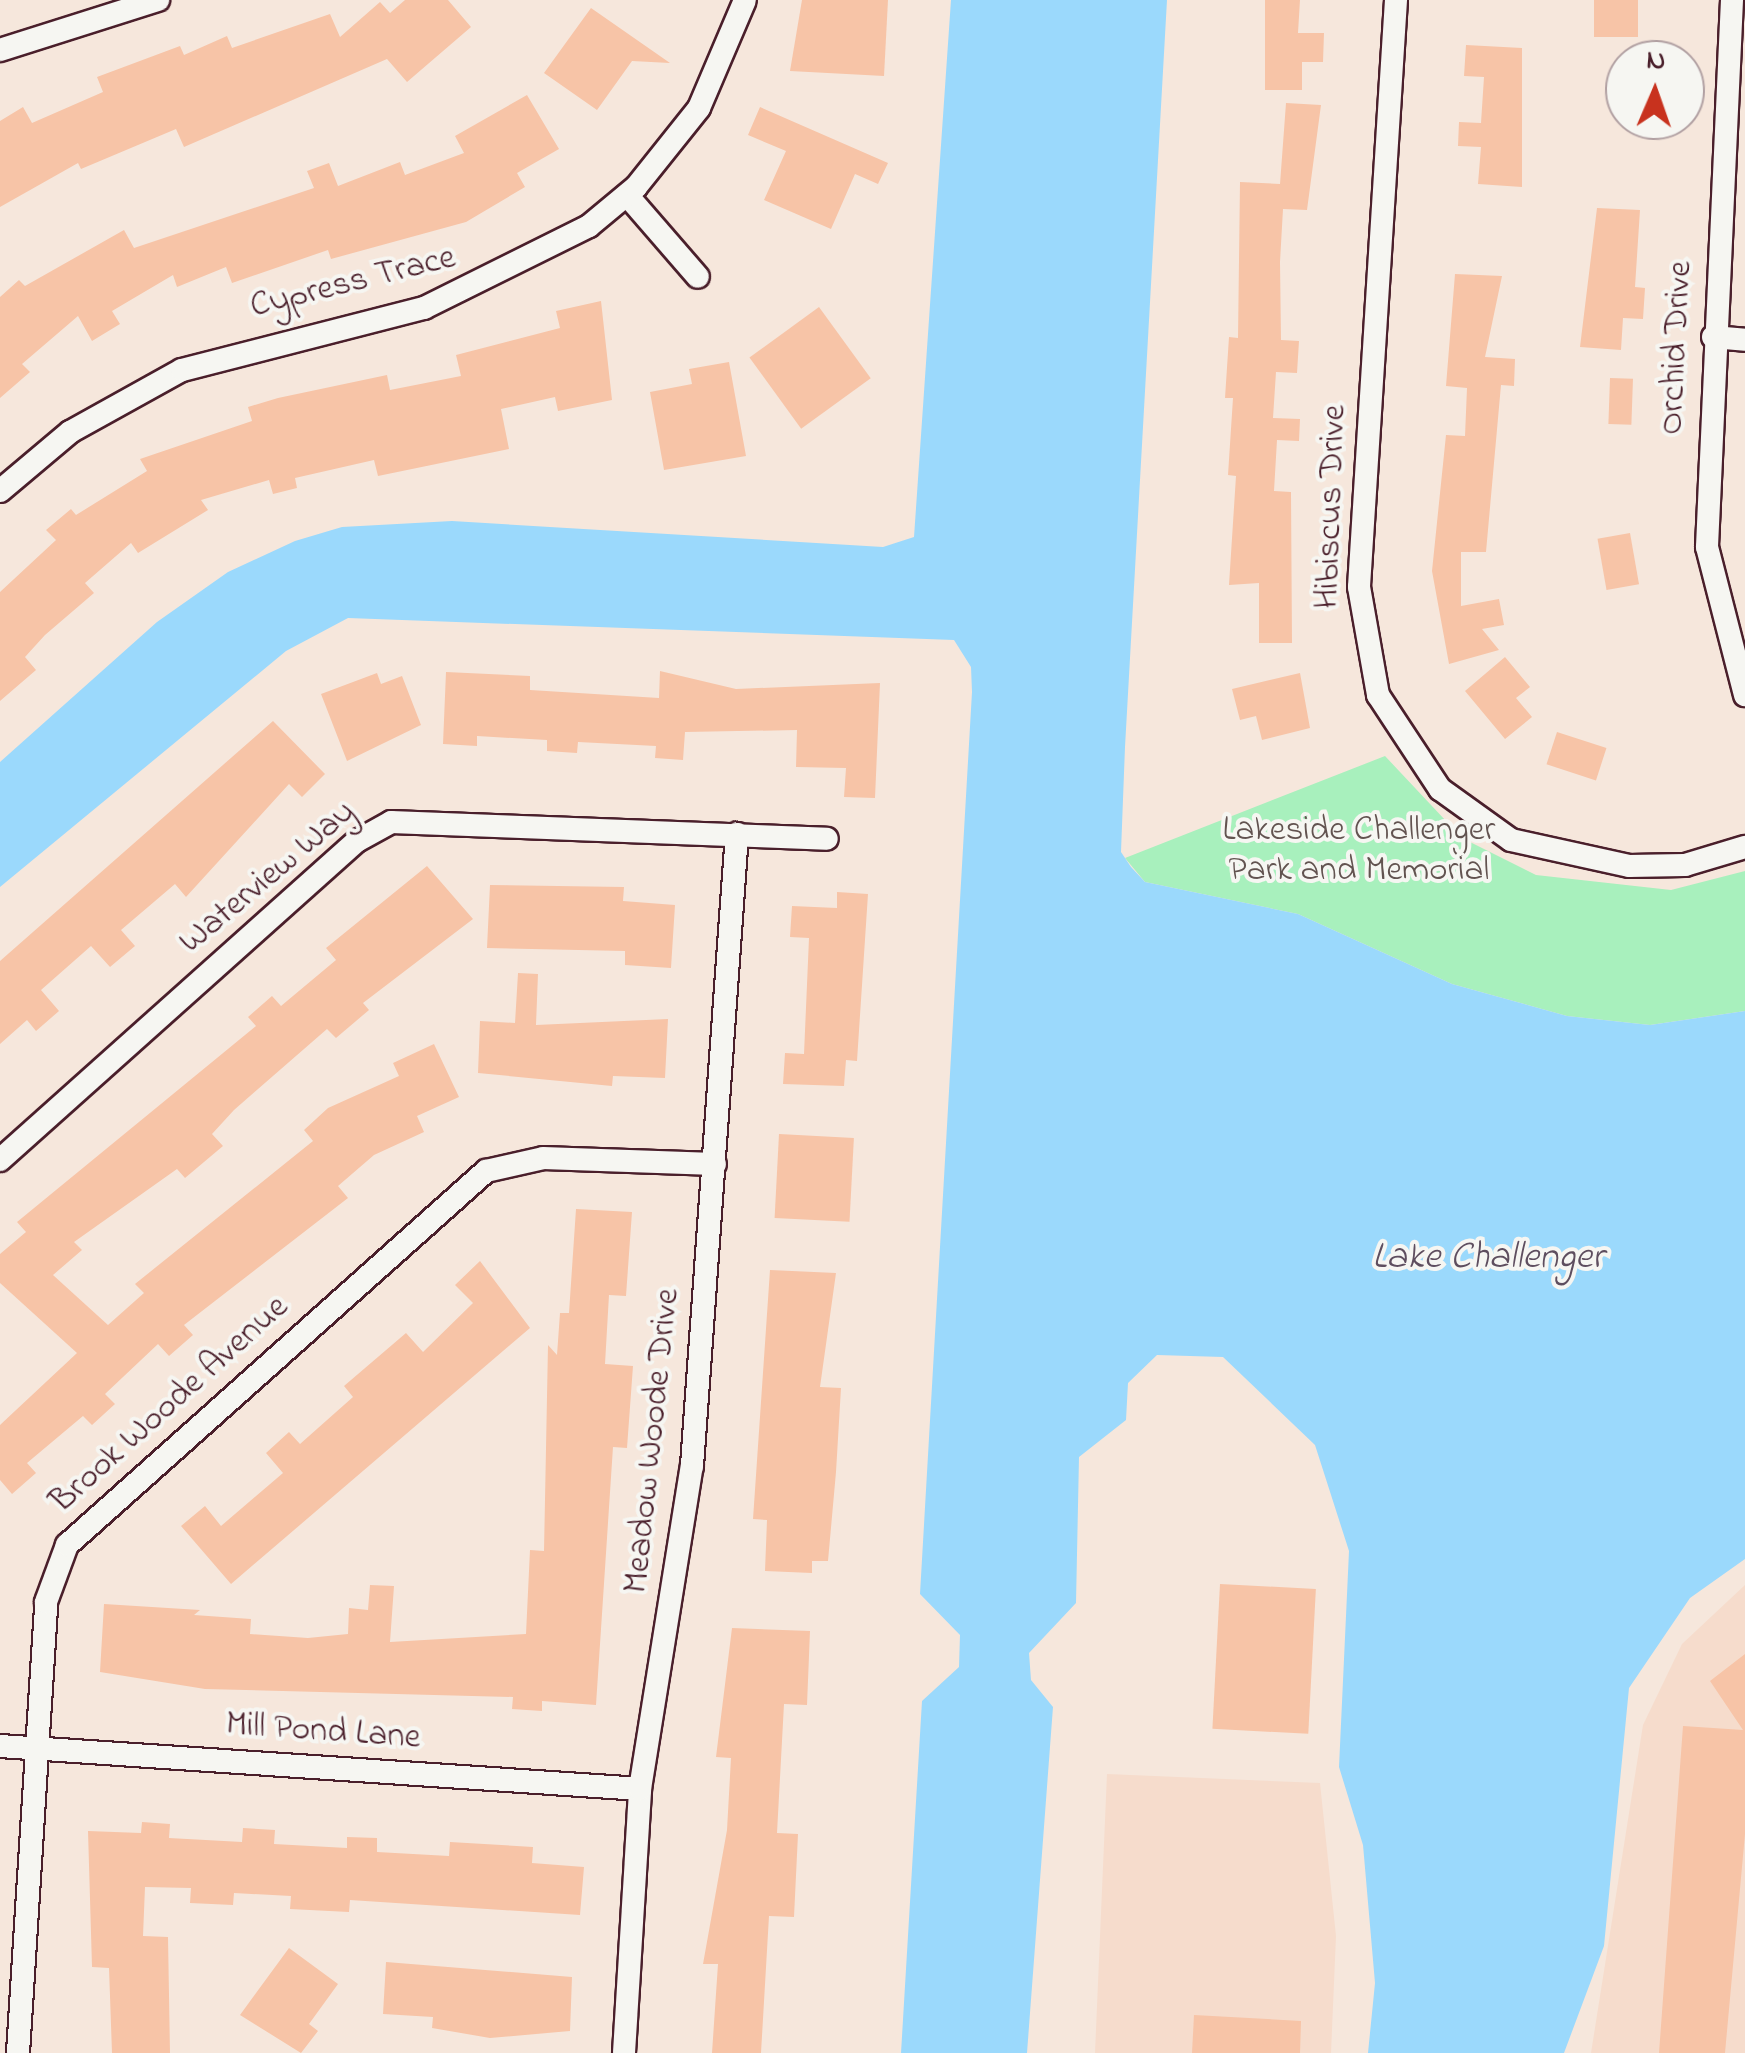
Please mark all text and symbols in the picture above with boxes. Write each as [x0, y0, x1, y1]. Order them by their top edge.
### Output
north arrow [1605, 40, 1705, 140]
text: N [1646, 41, 1666, 82]
street label: Cypress Trace [246, 237, 460, 329]
street label: Orchid Drive [1651, 260, 1703, 436]
street label: Hibiscus Drive [1307, 404, 1357, 610]
street label: Waterview Way [171, 792, 365, 964]
park label: Lakeside Challenger Park and Memorial [1223, 810, 1495, 892]
water label: Lake Challenger [1372, 1236, 1604, 1282]
street label: Brook Woode Avenue [42, 1287, 298, 1523]
street label: Meadow Woode Drive [616, 1287, 690, 1595]
street label: Mill Pond Lane [224, 1704, 422, 1760]

